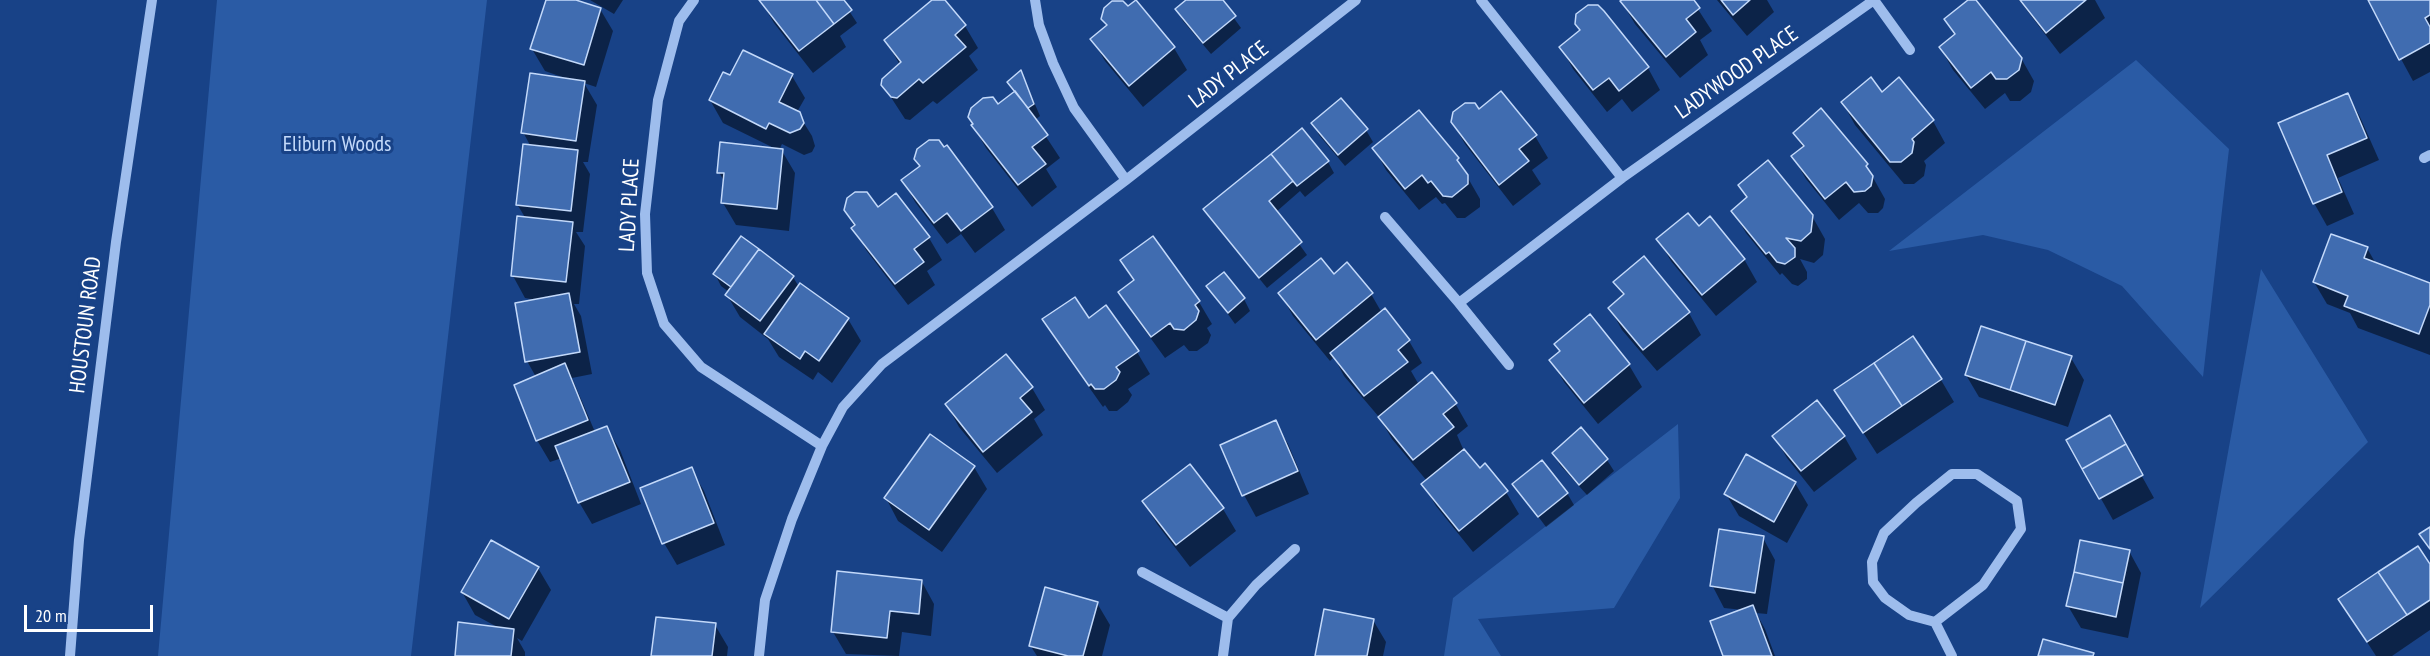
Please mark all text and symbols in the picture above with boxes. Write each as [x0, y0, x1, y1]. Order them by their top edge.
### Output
street label: LADYWOOD PLACE [1671, 21, 1803, 125]
street label: LADY PLACE [1184, 36, 1274, 114]
park label: Eliburn Woods [283, 132, 391, 158]
street label: LADY PLACE [614, 157, 646, 253]
street label: HOUSTOUN ROAD [65, 255, 107, 395]
scale bar [27, 593, 156, 631]
text: 20 m [35, 604, 67, 627]

